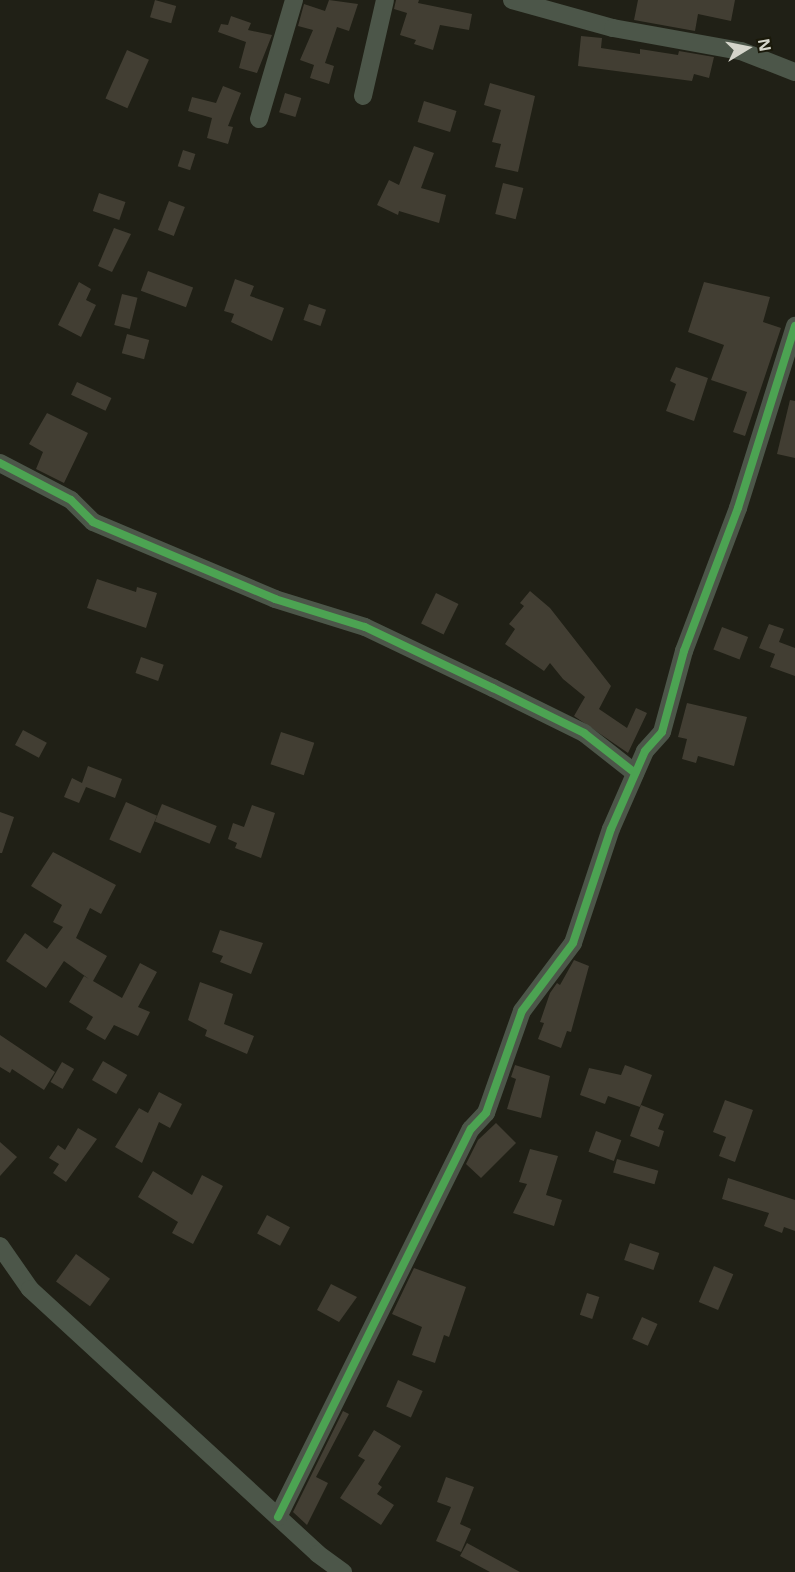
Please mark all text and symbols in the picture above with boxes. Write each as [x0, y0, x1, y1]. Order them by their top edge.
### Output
north arrow [717, 18, 777, 78]
text: N [753, 37, 777, 53]

